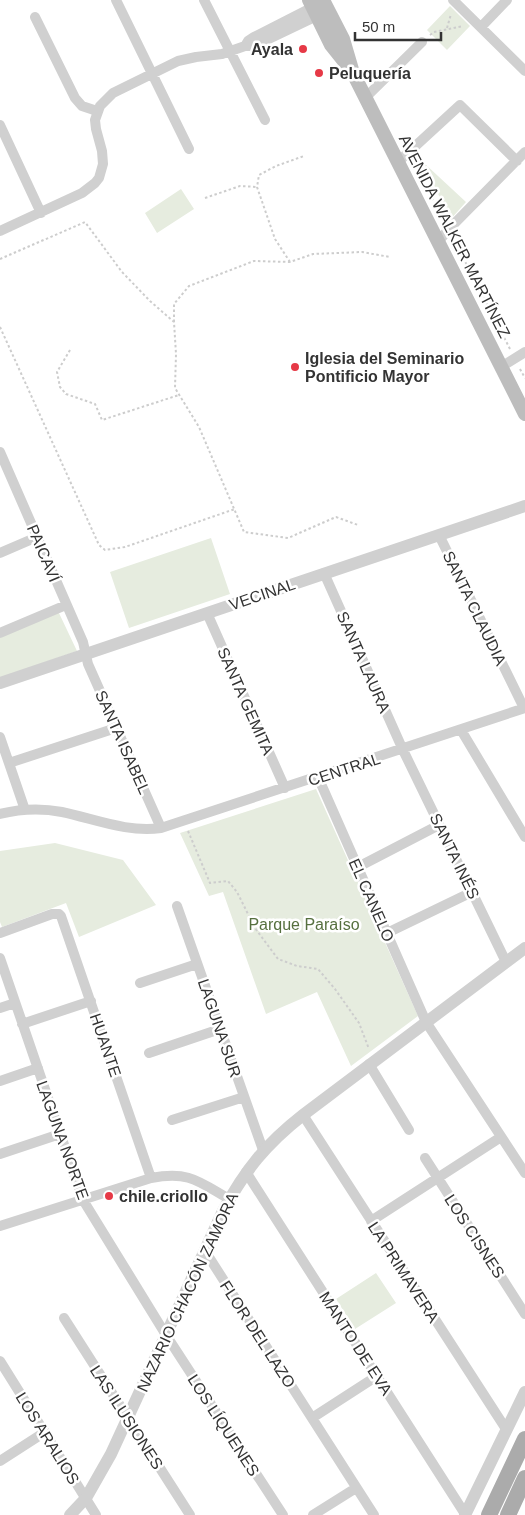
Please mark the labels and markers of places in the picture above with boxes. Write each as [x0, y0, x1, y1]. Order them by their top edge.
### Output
place label: Ayala [251, 41, 293, 58]
marker: Ayala [297, 43, 309, 55]
place label: Peluquería [329, 65, 411, 82]
marker: Peluquería [313, 67, 325, 79]
place label: Iglesia del Seminario Pontificio Mayor [305, 350, 464, 385]
marker: Iglesia del Seminario Pontificio Mayor [289, 361, 301, 373]
place label: chile.criollo [119, 1188, 208, 1205]
marker: chile.criollo [103, 1190, 115, 1202]

